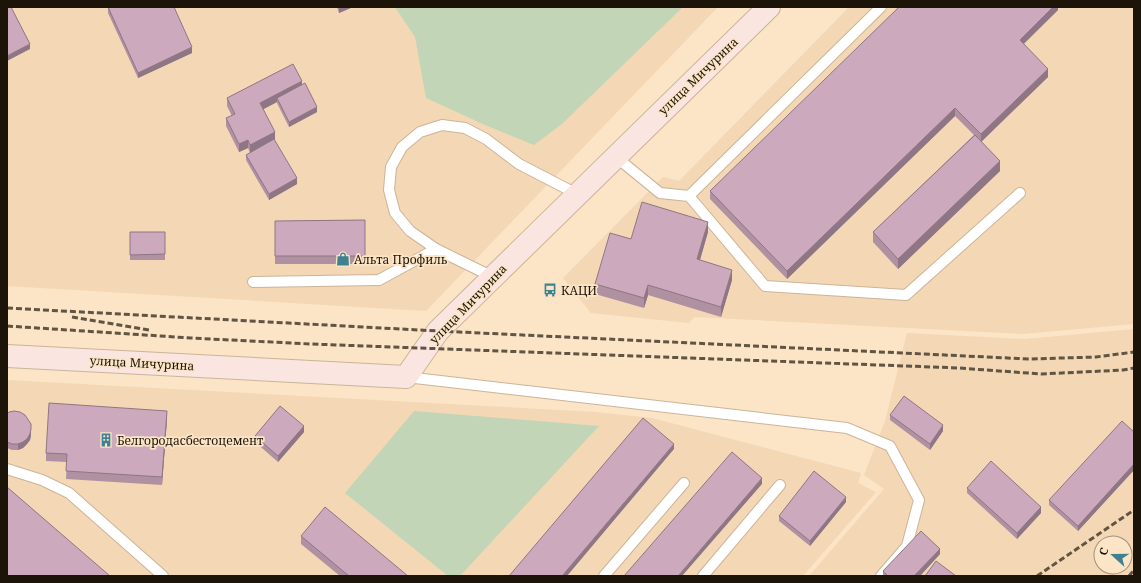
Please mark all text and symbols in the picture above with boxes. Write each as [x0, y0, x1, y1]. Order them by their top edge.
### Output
street label: улица Мичурина [654, 33, 742, 119]
shop icon: Альта Профиль [335, 251, 351, 267]
place label: Альта Профиль [354, 251, 448, 268]
street label: улица Мичурина [425, 260, 511, 348]
bus stop icon: КАЦИ [542, 282, 558, 298]
place label: КАЦИ [561, 282, 597, 299]
street label: улица Мичурина [89, 352, 195, 374]
building icon: Белгородасбестоцемент [98, 432, 114, 448]
place label: Белгородасбестоцемент [117, 432, 264, 449]
north arrow [1093, 535, 1133, 575]
text: С [1095, 545, 1111, 557]

